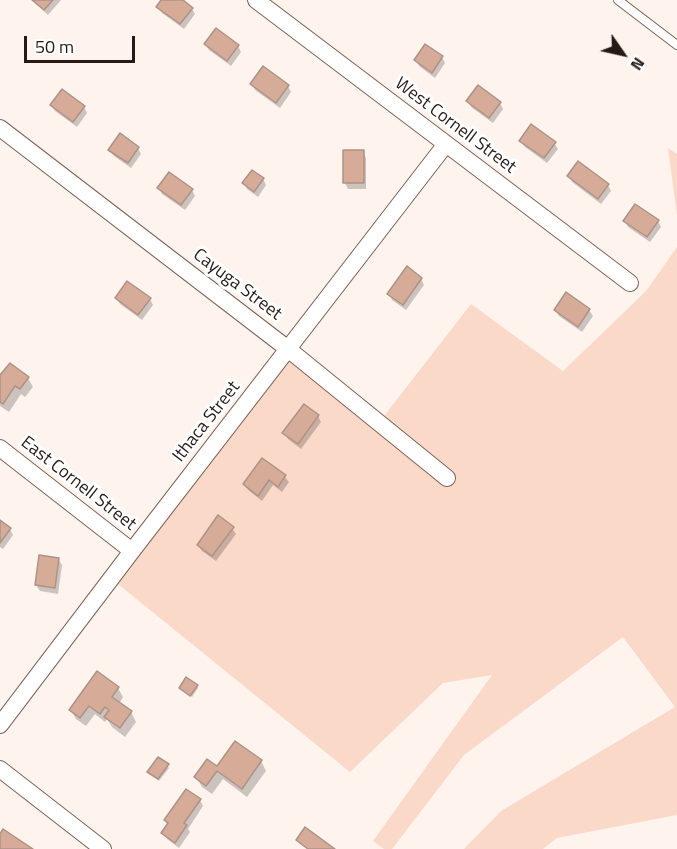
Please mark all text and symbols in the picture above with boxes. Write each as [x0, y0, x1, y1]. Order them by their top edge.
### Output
scale bar [27, 24, 138, 62]
north arrow [593, 24, 653, 84]
text: 50 m [35, 33, 74, 60]
text: N [625, 53, 651, 75]
street label: West Cornell Street [390, 73, 520, 179]
street label: Cayuga Street [188, 245, 286, 325]
street label: Ithaca Street [169, 377, 245, 467]
street label: East Cornell Street [16, 432, 140, 536]

